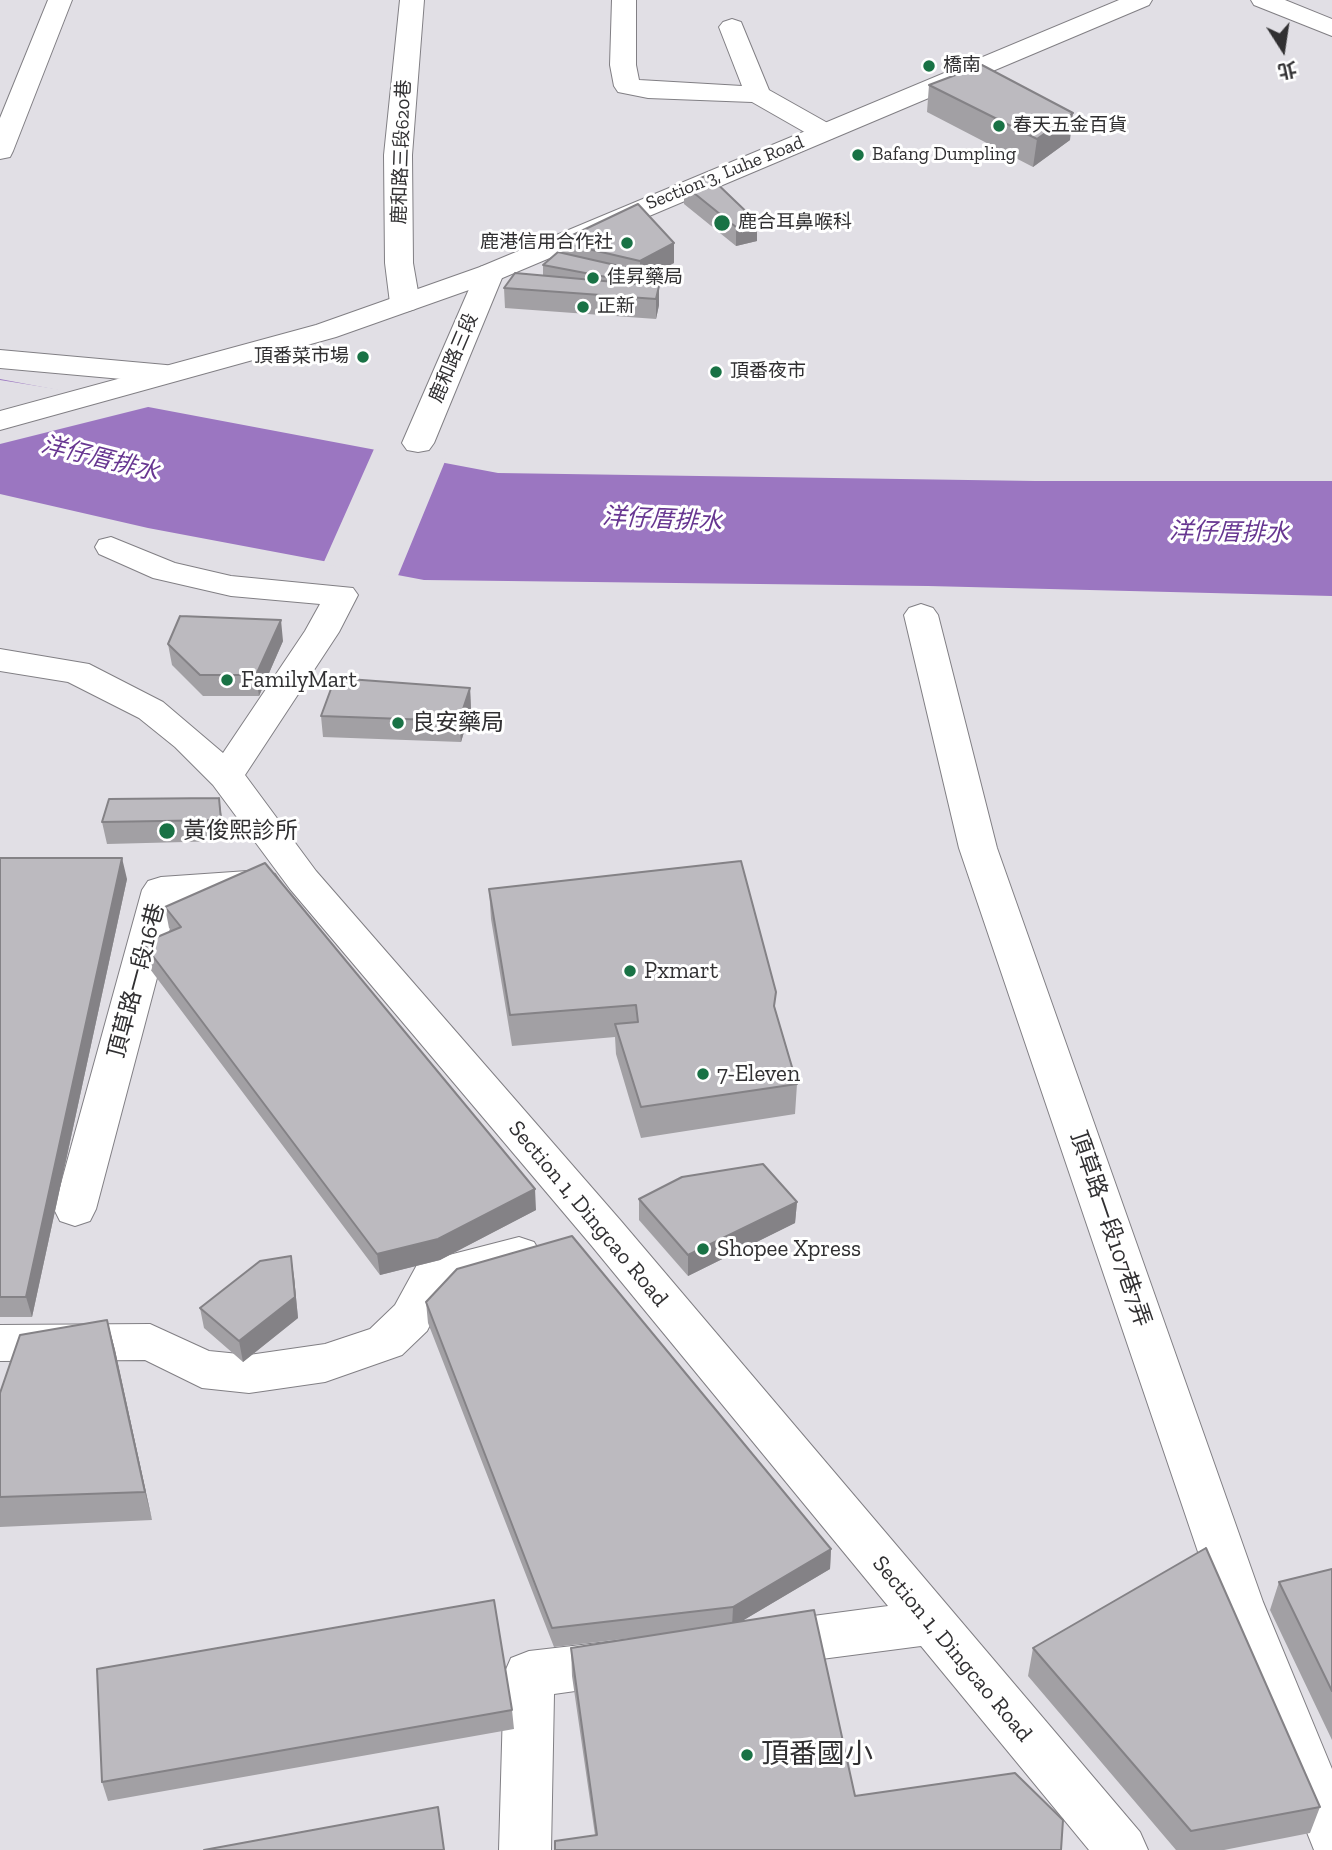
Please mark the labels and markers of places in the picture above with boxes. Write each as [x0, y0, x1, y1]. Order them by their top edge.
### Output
place label: 橋南 [943, 55, 981, 77]
marker: 橋南 [921, 58, 937, 74]
place label: 春天五金百貨 [1013, 115, 1127, 137]
marker: 春天五金百貨 [991, 118, 1007, 134]
place label: Bafang Dumpling [872, 144, 1016, 166]
marker: Bafang Dumpling [850, 147, 866, 163]
place label: 鹿合耳鼻喉科 [738, 212, 852, 234]
marker: 鹿合耳鼻喉科 [712, 213, 732, 233]
place label: 鹿港信用合作社 [480, 232, 613, 254]
marker: 鹿港信用合作社 [619, 235, 635, 251]
place label: 佳昇藥局 [607, 267, 683, 289]
marker: 佳昇藥局 [585, 270, 601, 286]
place label: 正新 [597, 296, 635, 318]
marker: 正新 [575, 299, 591, 315]
place label: 頂番菜市場 [254, 346, 349, 368]
marker: 頂番菜市場 [355, 349, 371, 365]
place label: 頂番夜市 [730, 361, 806, 383]
marker: 頂番夜市 [708, 364, 724, 380]
place label: FamilyMart [241, 666, 357, 694]
marker: FamilyMart [219, 672, 235, 688]
place label: 良安藥局 [412, 709, 504, 737]
marker: 良安藥局 [390, 715, 406, 731]
place label: 黃俊熙診所 [183, 817, 298, 845]
marker: 黃俊熙診所 [157, 821, 177, 841]
place label: Pxmart [644, 957, 718, 985]
marker: Pxmart [622, 963, 638, 979]
place label: 7-Eleven [717, 1060, 800, 1088]
marker: 7-Eleven [695, 1066, 711, 1082]
place label: Shopee Xpress [717, 1235, 861, 1263]
marker: Shopee Xpress [695, 1241, 711, 1257]
place label: 頂番國小 [761, 1738, 873, 1772]
marker: 頂番國小 [739, 1747, 755, 1763]

